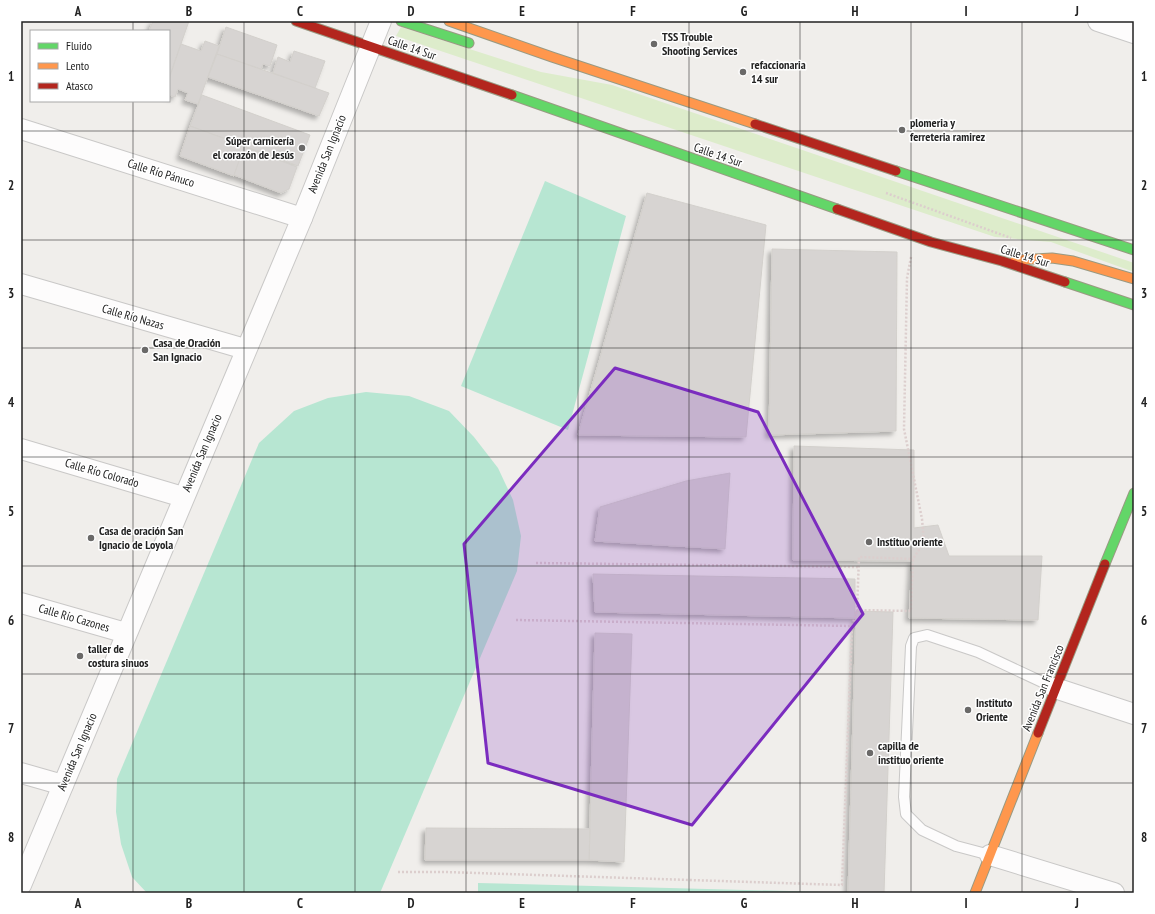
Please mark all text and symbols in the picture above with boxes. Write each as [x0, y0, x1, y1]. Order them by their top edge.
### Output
text: A [74, 3, 82, 20]
text: B [186, 3, 192, 20]
text: C [297, 3, 303, 20]
text: D [408, 3, 415, 20]
text: E [519, 3, 525, 20]
text: F [630, 3, 636, 20]
text: G [741, 3, 748, 20]
text: H [852, 3, 859, 20]
text: I [964, 3, 968, 20]
text: J [1074, 3, 1079, 20]
place label: TSS Trouble Shooting Services [662, 29, 737, 58]
legend [30, 30, 170, 102]
street label: Calle 14 Sur [386, 32, 439, 63]
text: Fluido [66, 38, 92, 53]
marker: TSS Trouble Shooting Services [649, 39, 659, 49]
place label: refaccionaria 14 sur [751, 57, 806, 86]
text: Lento [66, 58, 89, 73]
marker: refaccionaria 14 sur [738, 67, 748, 77]
text: 1 [8, 68, 14, 85]
text: 1 [1141, 68, 1147, 85]
text: Atasco [66, 78, 93, 93]
street label: Avenida San Ignacio [304, 112, 349, 195]
place label: plomeria y ferreteria ramirez [910, 115, 986, 144]
marker: plomeria y ferreteria ramirez [897, 125, 907, 135]
place label: Súper carnicería el corazón de Jesús [213, 133, 294, 162]
street label: Calle 14 Sur [692, 139, 745, 170]
marker: Súper carnicería el corazón de Jesús [297, 143, 307, 153]
street label: Calle Río Pánuco [126, 155, 196, 190]
text: 2 [8, 177, 14, 194]
text: 2 [1141, 177, 1147, 194]
street label: Calle 14 Sur [999, 241, 1052, 270]
text: 3 [8, 285, 14, 302]
text: 3 [1141, 285, 1147, 302]
street label: Calle Río Nazas [100, 301, 166, 333]
place label: Casa de Oración San Ignacio [153, 335, 221, 364]
marker: Casa de Oración San Ignacio [140, 345, 150, 355]
text: 4 [8, 394, 15, 411]
text: 4 [1141, 394, 1148, 411]
street label: Avenida San Ignacio [178, 412, 225, 494]
street label: Calle Río Colorado [63, 455, 141, 490]
text: 5 [8, 503, 14, 520]
text: 5 [1141, 503, 1147, 520]
place label: Casa de oración San Ignacio de Loyola [99, 523, 183, 552]
marker: Casa de oración San Ignacio de Loyola [86, 533, 96, 543]
place label: Instituo oriente [877, 534, 943, 549]
marker: Instituo oriente [864, 537, 874, 547]
street label: Calle Río Cazones [37, 600, 111, 635]
text: 6 [8, 612, 14, 629]
text: 6 [1141, 612, 1147, 629]
place label: taller de costura sinuos [88, 641, 149, 670]
street label: Avenida San Francisco [1018, 643, 1067, 733]
marker: taller de costura sinuos [75, 651, 85, 661]
place label: Instituto Oriente [976, 695, 1013, 724]
marker: Instituto Oriente [963, 705, 973, 715]
street label: Avenida San Ignacio [53, 711, 100, 793]
text: 7 [8, 720, 14, 737]
text: 7 [1141, 720, 1147, 737]
place label: capilla de instituo oriente [878, 738, 944, 767]
marker: capilla de instituo oriente [865, 748, 875, 758]
text: 8 [8, 829, 14, 846]
text: 8 [1141, 829, 1147, 846]
text: A [74, 895, 82, 912]
text: B [186, 895, 192, 912]
text: C [297, 895, 303, 912]
text: D [408, 895, 415, 912]
text: E [519, 895, 525, 912]
text: F [630, 895, 636, 912]
text: G [741, 895, 748, 912]
text: H [852, 895, 859, 912]
text: I [964, 895, 968, 912]
text: J [1074, 895, 1079, 912]

